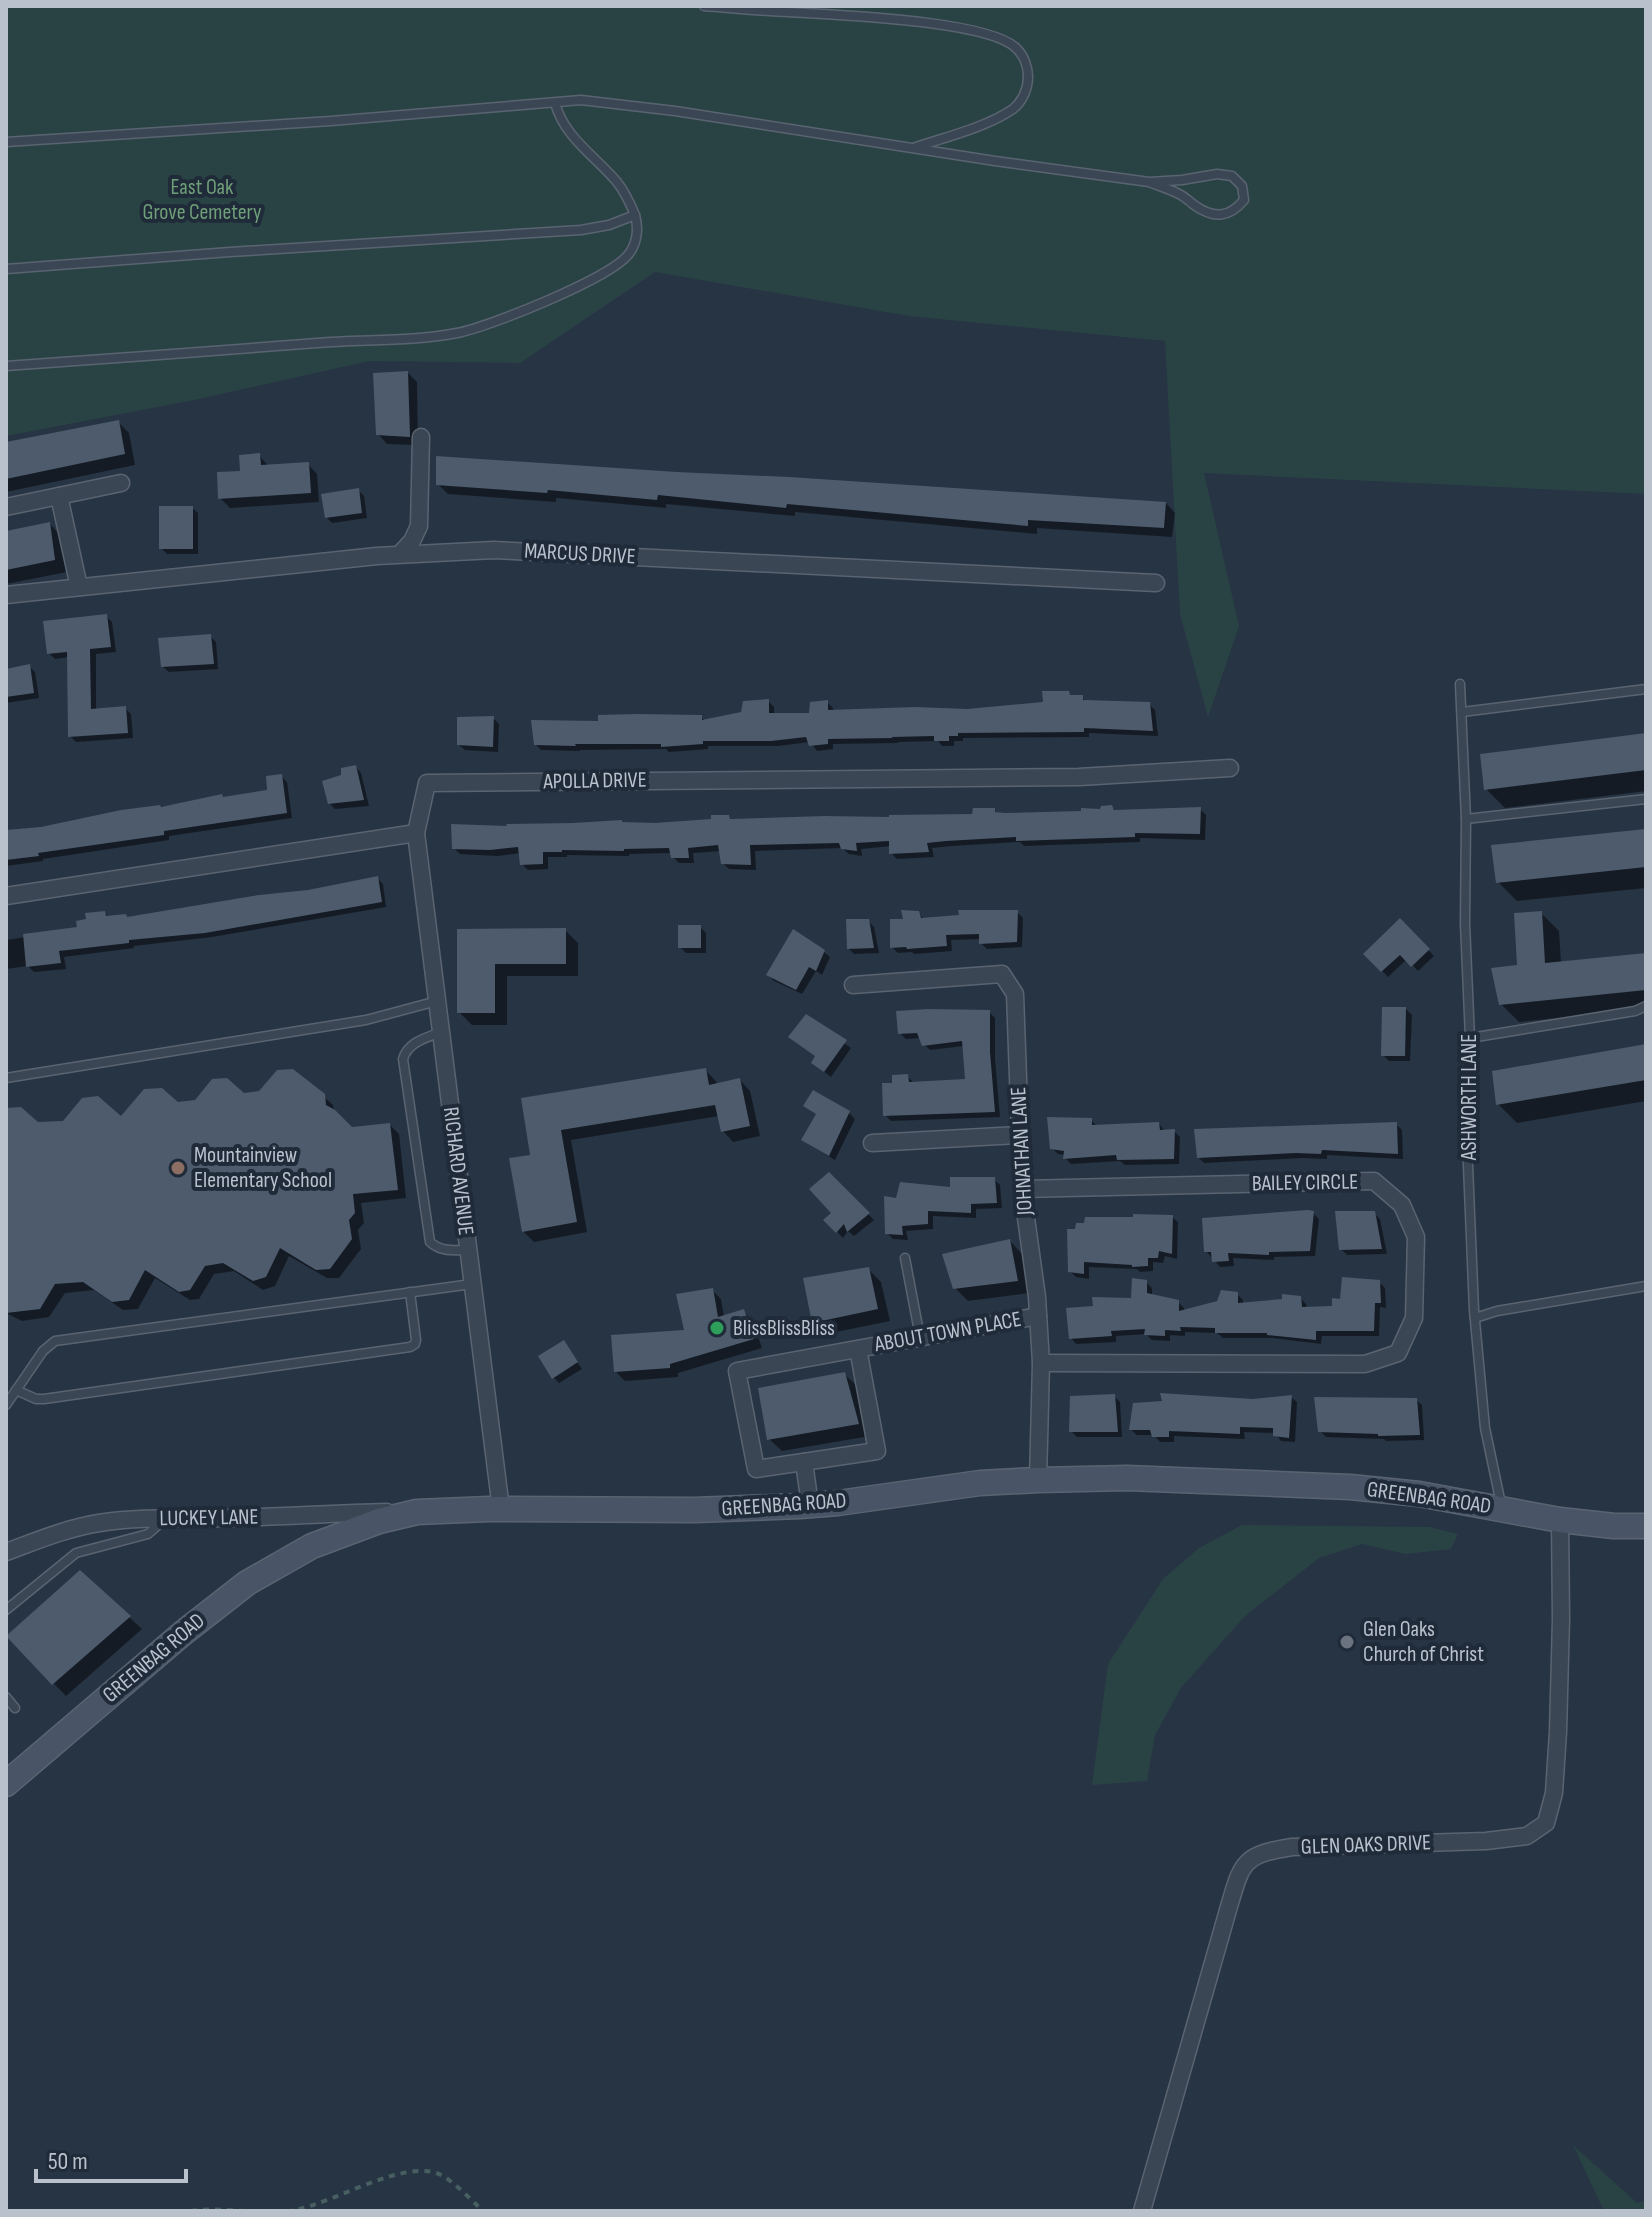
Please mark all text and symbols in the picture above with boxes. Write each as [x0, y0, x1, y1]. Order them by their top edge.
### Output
park label: East Oak Grove Cemetery [142, 174, 262, 226]
street label: MARCUS DRIVE [524, 538, 636, 570]
street label: APOLLA DRIVE [542, 767, 647, 795]
street label: ASHWORTH LANE [1456, 1034, 1483, 1161]
street label: JOHNATHAN LANE [1005, 1086, 1039, 1217]
street label: RICHARD AVENUE [437, 1105, 479, 1237]
place label: Mountainview Elementary School [194, 1142, 332, 1194]
marker: Mountainview Elementary School [169, 1159, 187, 1177]
street label: BAILEY CIRCLE [1252, 1169, 1358, 1197]
street label: ABOUT TOWN PLACE [872, 1306, 1023, 1358]
place label: BlissBlissBliss [733, 1315, 835, 1342]
marker: BlissBlissBliss [708, 1319, 726, 1337]
street label: GREENBAG ROAD [1365, 1476, 1493, 1520]
street label: GREENBAG ROAD [721, 1487, 847, 1523]
street label: LUCKEY LANE [159, 1504, 259, 1532]
street label: GREENBAG ROAD [97, 1607, 211, 1709]
place label: Glen Oaks Church of Christ [1363, 1616, 1484, 1668]
marker: Glen Oaks Church of Christ [1338, 1633, 1356, 1651]
street label: GLEN OAKS DRIVE [1300, 1829, 1432, 1861]
scale bar [36, 2133, 186, 2183]
text: 50 m [48, 2147, 88, 2176]

